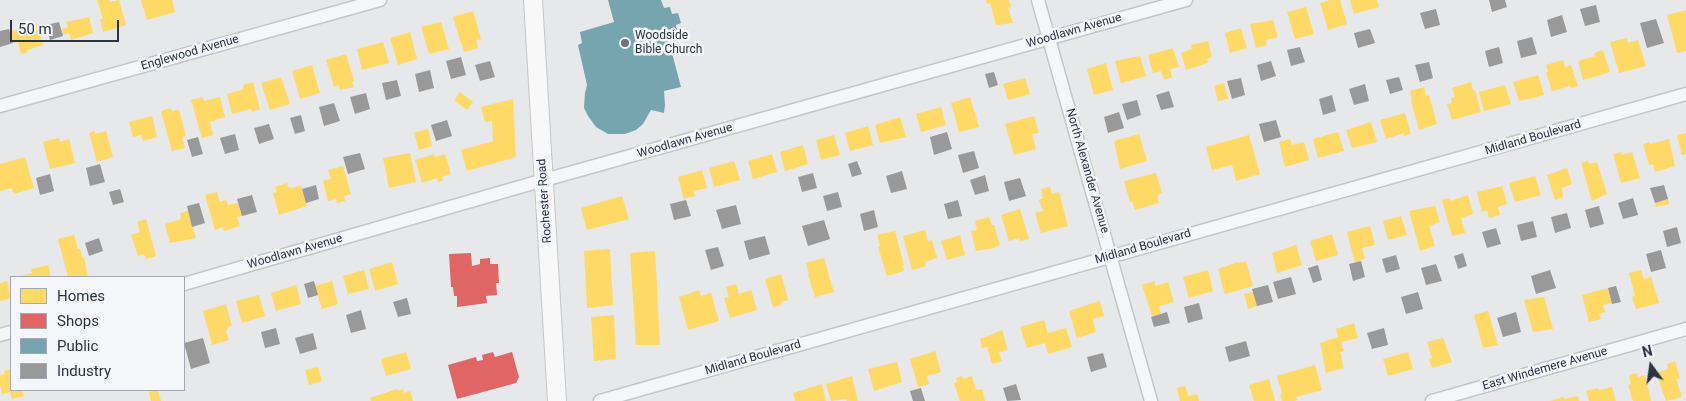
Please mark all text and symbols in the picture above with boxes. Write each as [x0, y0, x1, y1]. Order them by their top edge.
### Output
scale bar [12, 10, 121, 42]
street label: Woodlawn Avenue [1025, 11, 1123, 51]
text: 50 m [18, 20, 52, 38]
place label: Woodside Bible Church [635, 29, 702, 57]
street label: Englewood Avenue [139, 32, 241, 74]
marker: Woodside Bible Church [619, 37, 631, 49]
street label: North Alexander Avenue [1062, 107, 1112, 235]
street label: Midland Boulevard [1483, 117, 1583, 159]
street label: Woodlawn Avenue [636, 121, 734, 161]
street label: Rochester Road [535, 158, 555, 244]
street label: Midland Boulevard [1093, 226, 1193, 268]
street label: Woodlawn Avenue [246, 232, 344, 272]
legend [10, 276, 185, 391]
text: Homes [57, 287, 105, 305]
text: Shops [57, 312, 99, 330]
text: Public [57, 337, 98, 355]
street label: Midland Boulevard [703, 337, 803, 379]
north arrow [1626, 341, 1676, 391]
text: N [1641, 342, 1654, 360]
street label: East Windemere Avenue [1481, 344, 1609, 394]
text: Industry [57, 362, 111, 380]

